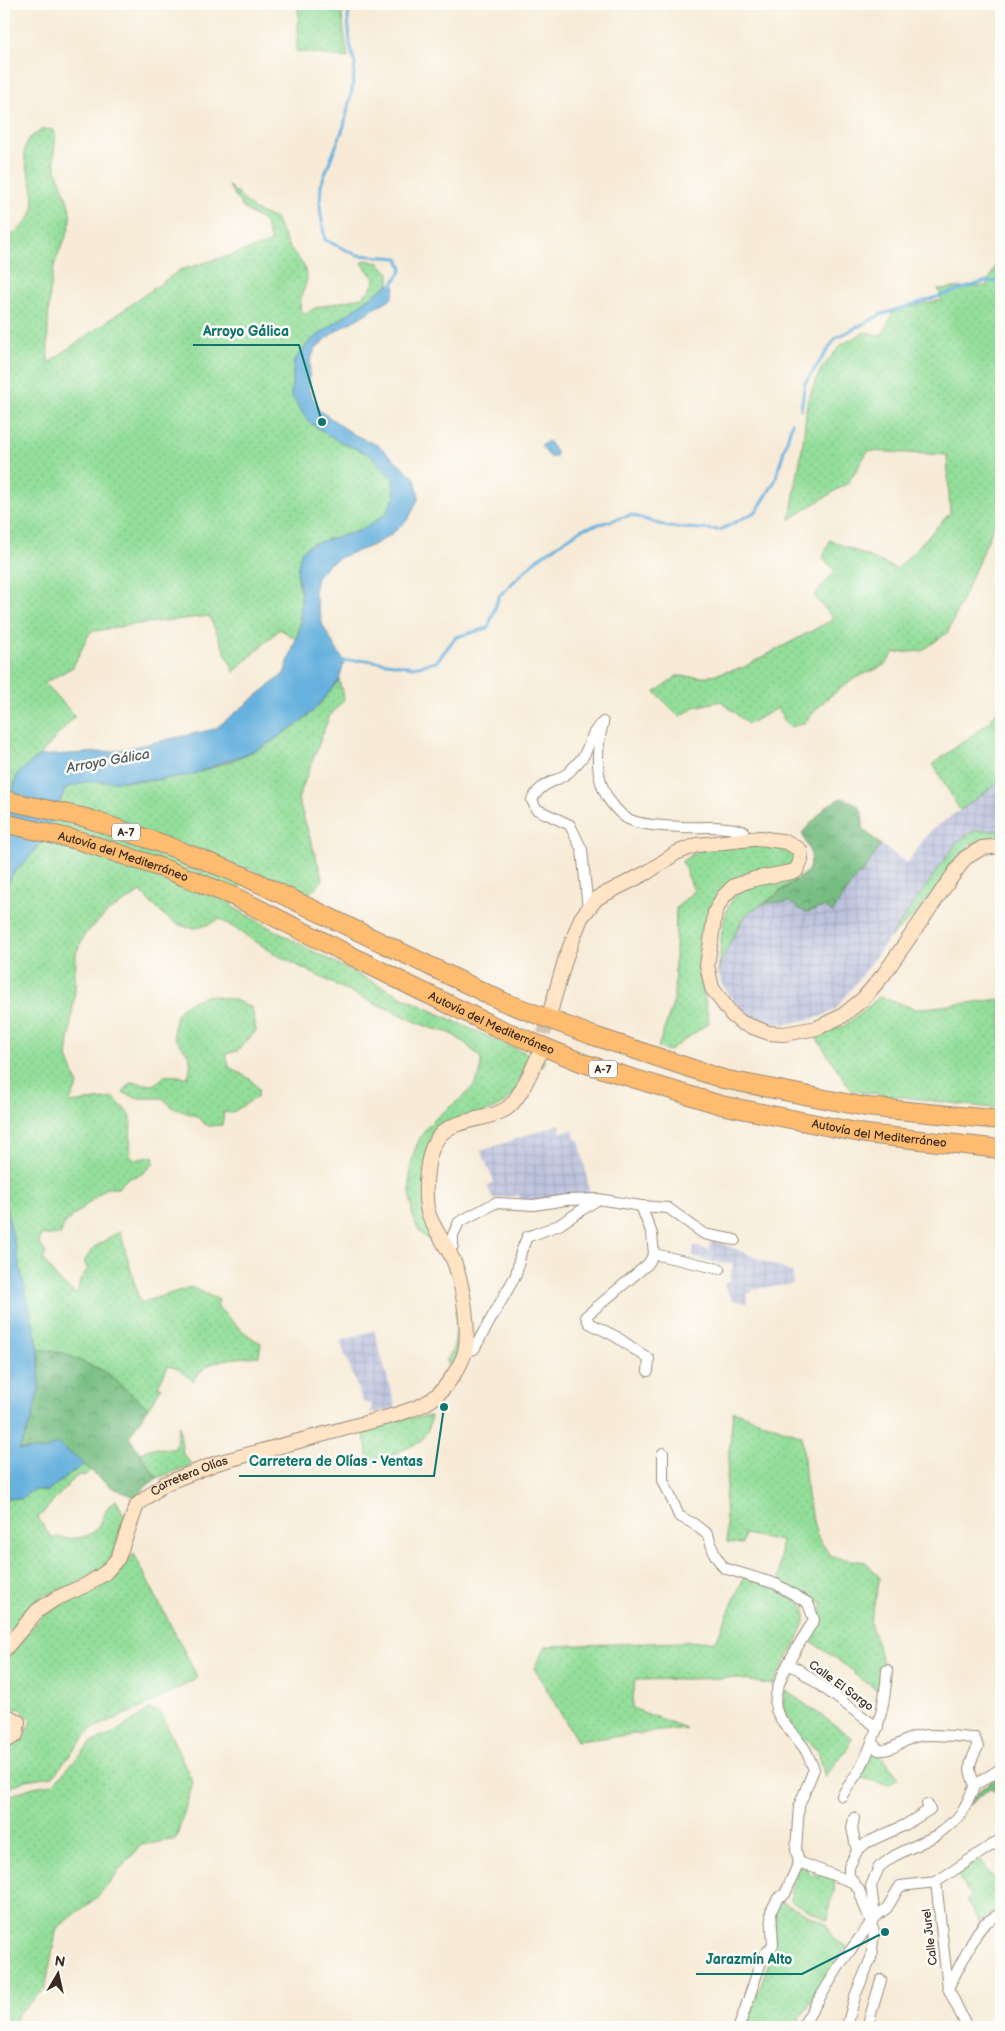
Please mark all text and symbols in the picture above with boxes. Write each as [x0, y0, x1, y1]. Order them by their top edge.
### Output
callout: Arroyo Gálica [193, 316, 299, 345]
text: Arroyo Gálica [202, 323, 289, 340]
water label: Arroyo Gálica [64, 745, 151, 777]
road number: A-7 [112, 824, 140, 840]
street label: Autovía del Mediterráneo [57, 828, 191, 885]
street label: Autovía del Mediterráneo [426, 988, 557, 1058]
road number: A-7 [589, 1060, 617, 1078]
street label: Autovía del Mediterráneo [811, 1116, 948, 1150]
callout: Carretera de Olías - Ventas [239, 1447, 434, 1476]
street label: Carretera Olías [148, 1453, 230, 1499]
text: Carretera de Olías - Ventas [249, 1453, 423, 1470]
street label: Calle El Sargo [806, 1657, 876, 1715]
street label: Calle Jurel [919, 1908, 941, 1966]
callout: Jarazmín Alto [696, 1945, 802, 1974]
north arrow [32, 1948, 82, 1998]
text: Jarazmín Alto [706, 1951, 792, 1968]
text: N [53, 1952, 66, 1971]

